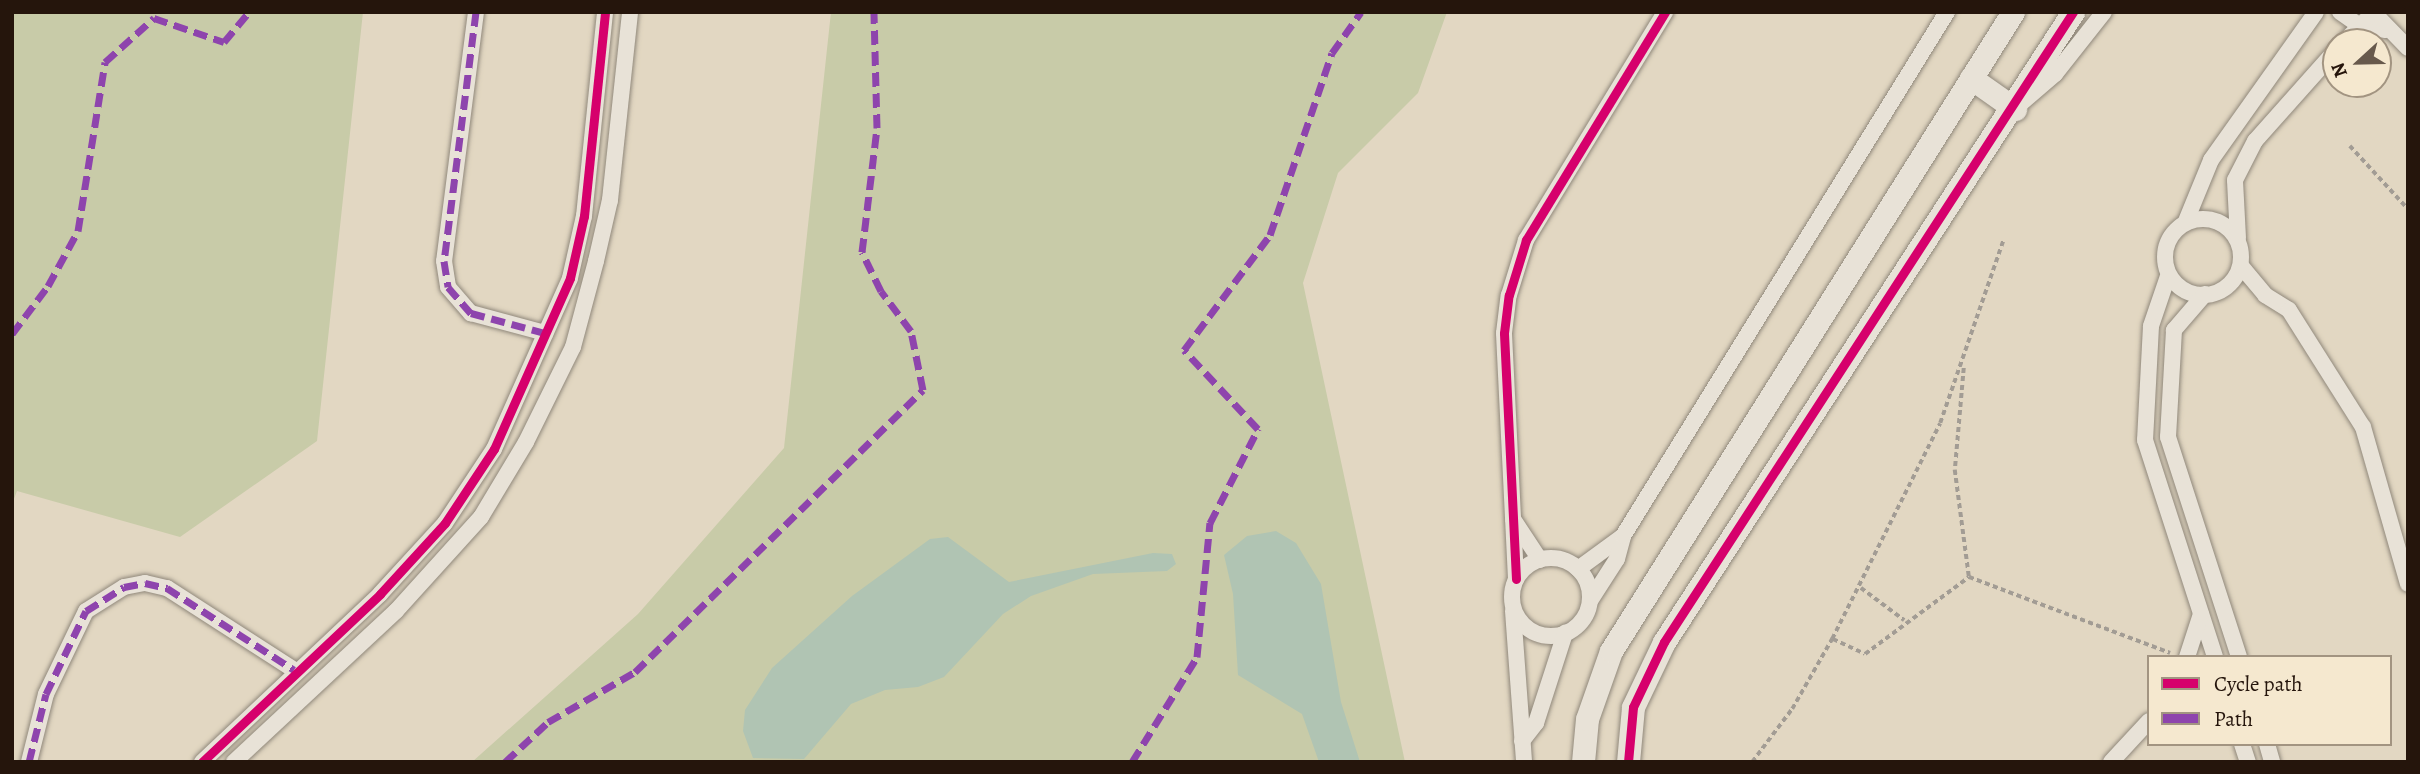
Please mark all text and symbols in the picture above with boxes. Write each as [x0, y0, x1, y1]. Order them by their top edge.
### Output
north arrow [2322, 28, 2392, 98]
text: N [2325, 59, 2354, 81]
legend [2147, 655, 2392, 746]
text: Cycle path [2214, 670, 2303, 698]
text: Path [2214, 705, 2253, 733]

